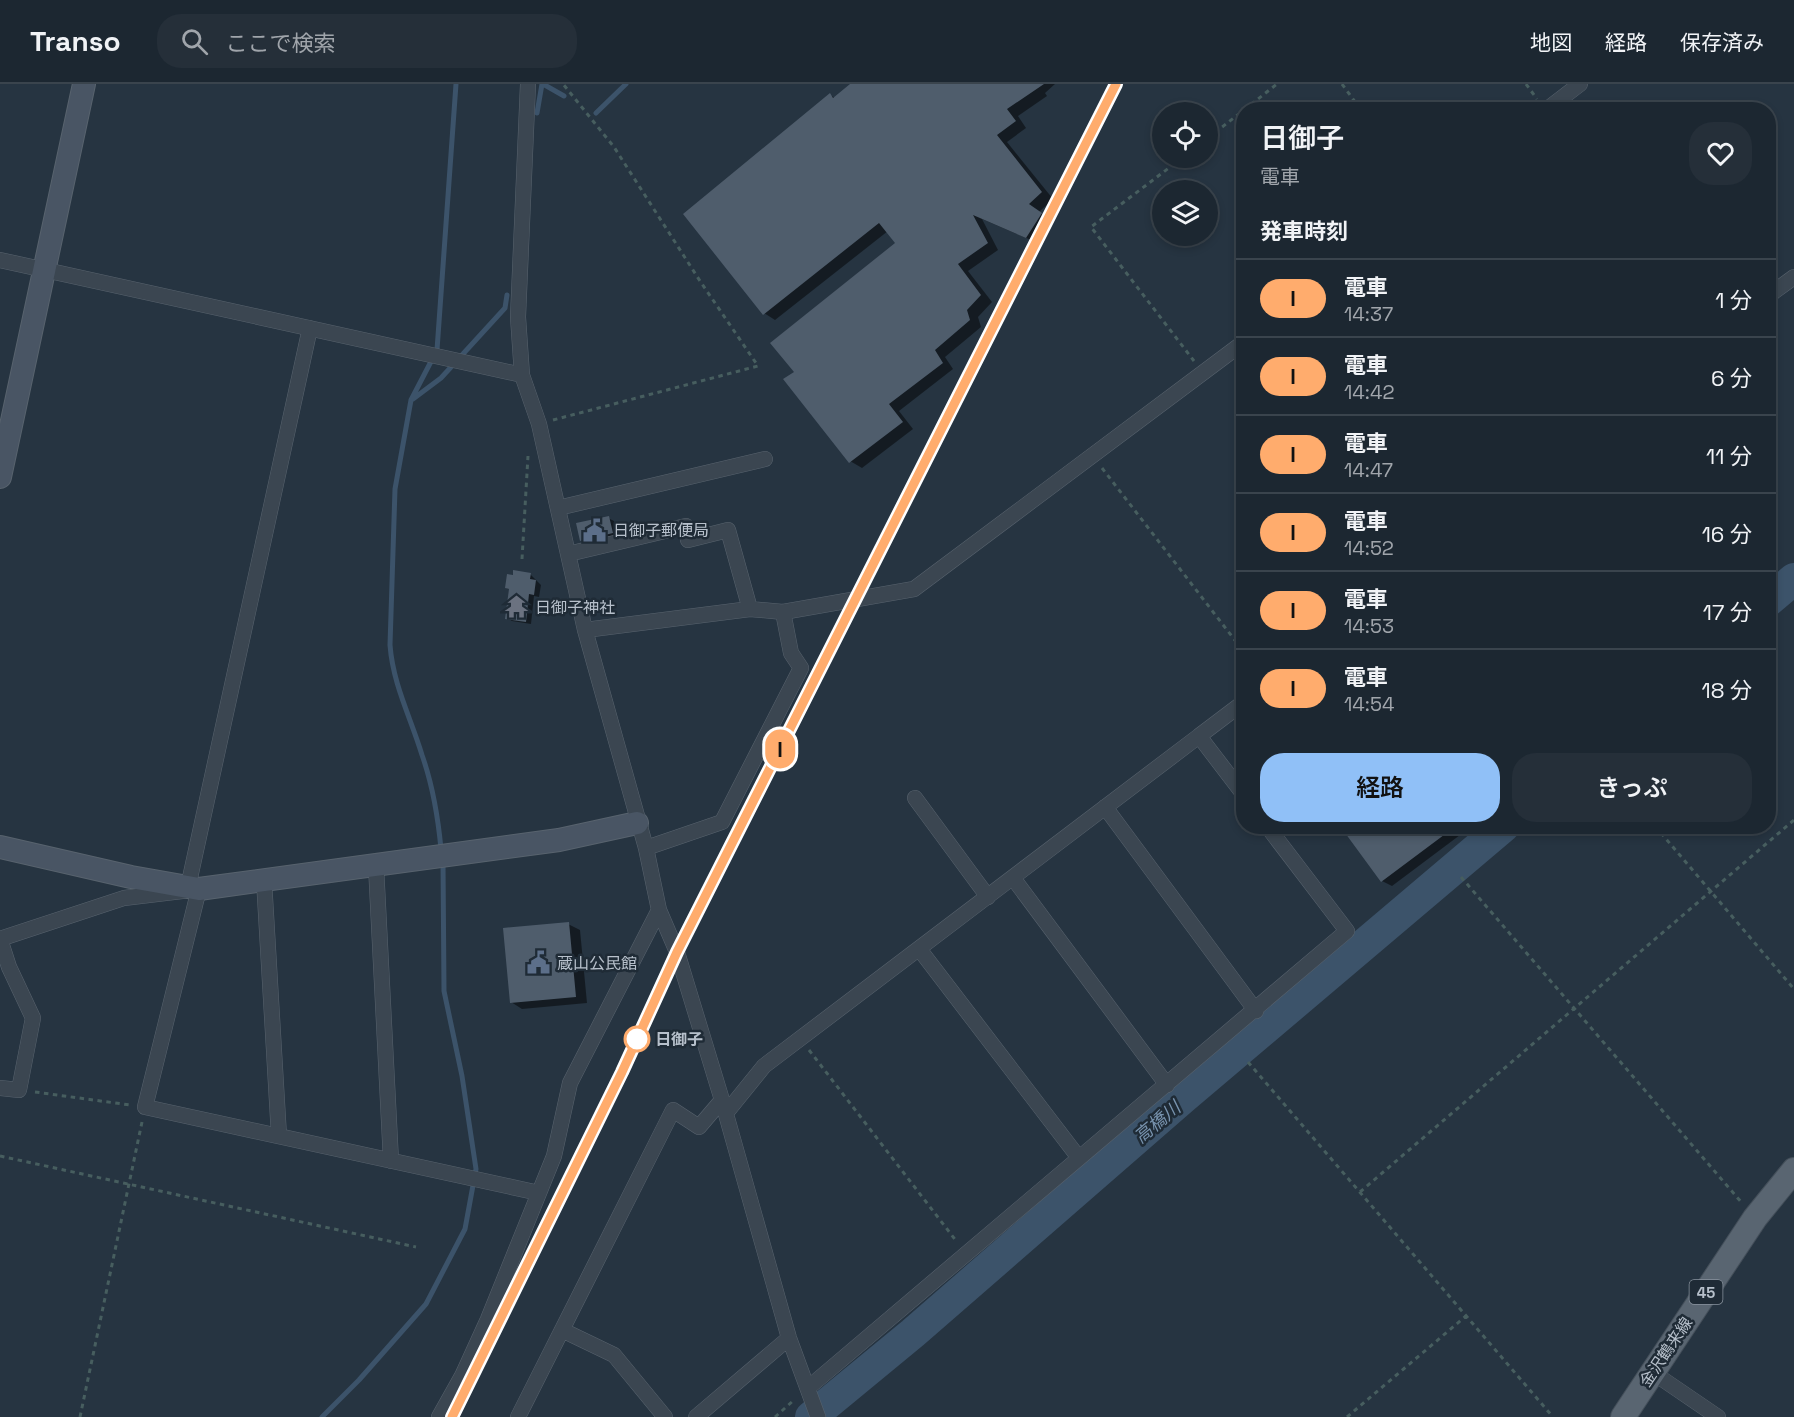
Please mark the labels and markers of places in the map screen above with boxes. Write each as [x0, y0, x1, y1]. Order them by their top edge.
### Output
public building icon: 日御子郵便局 [582, 517, 608, 543]
place label: 日御子郵便局 [613, 520, 709, 541]
temple icon: 日御子神社 [504, 594, 530, 620]
place label: 日御子神社 [535, 597, 615, 618]
public building icon: 蔵山公民館 [526, 950, 552, 976]
place label: 蔵山公民館 [557, 953, 637, 974]
marker: 日御子 [624, 1026, 650, 1052]
place label: 日御子 [655, 1029, 703, 1050]

